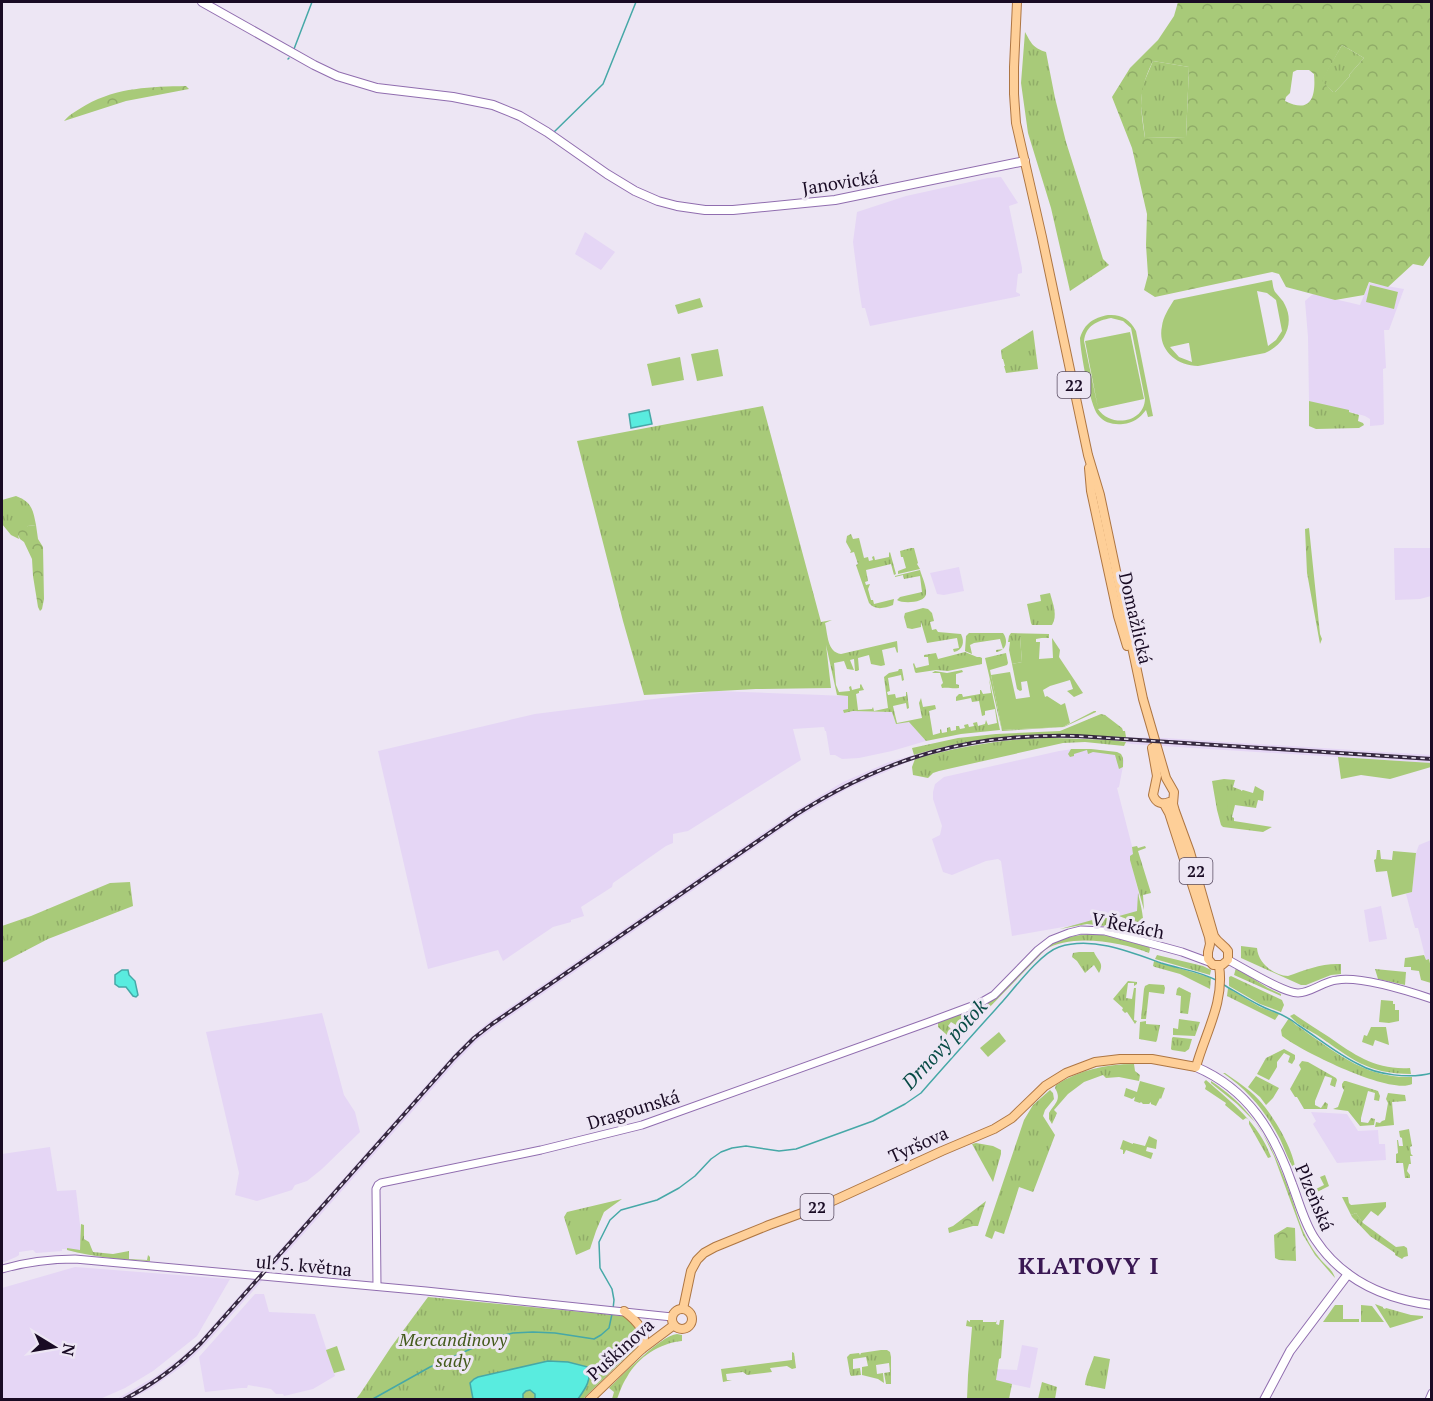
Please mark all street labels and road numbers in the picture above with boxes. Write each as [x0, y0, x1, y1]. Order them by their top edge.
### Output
street label: Janovická [800, 164, 880, 200]
road number: 22 [1058, 372, 1090, 398]
street label: Domažlická [1114, 570, 1158, 666]
road number: 22 [1180, 858, 1212, 884]
street label: V Řekách [1090, 906, 1167, 944]
street label: Dragounská [584, 1084, 682, 1134]
street label: Tyršova [884, 1120, 952, 1168]
street label: Plzeňská [1290, 1160, 1340, 1234]
road number: 22 [800, 1194, 834, 1220]
street label: ul. 5. května [255, 1249, 353, 1281]
street label: Puškinova [581, 1313, 659, 1385]

